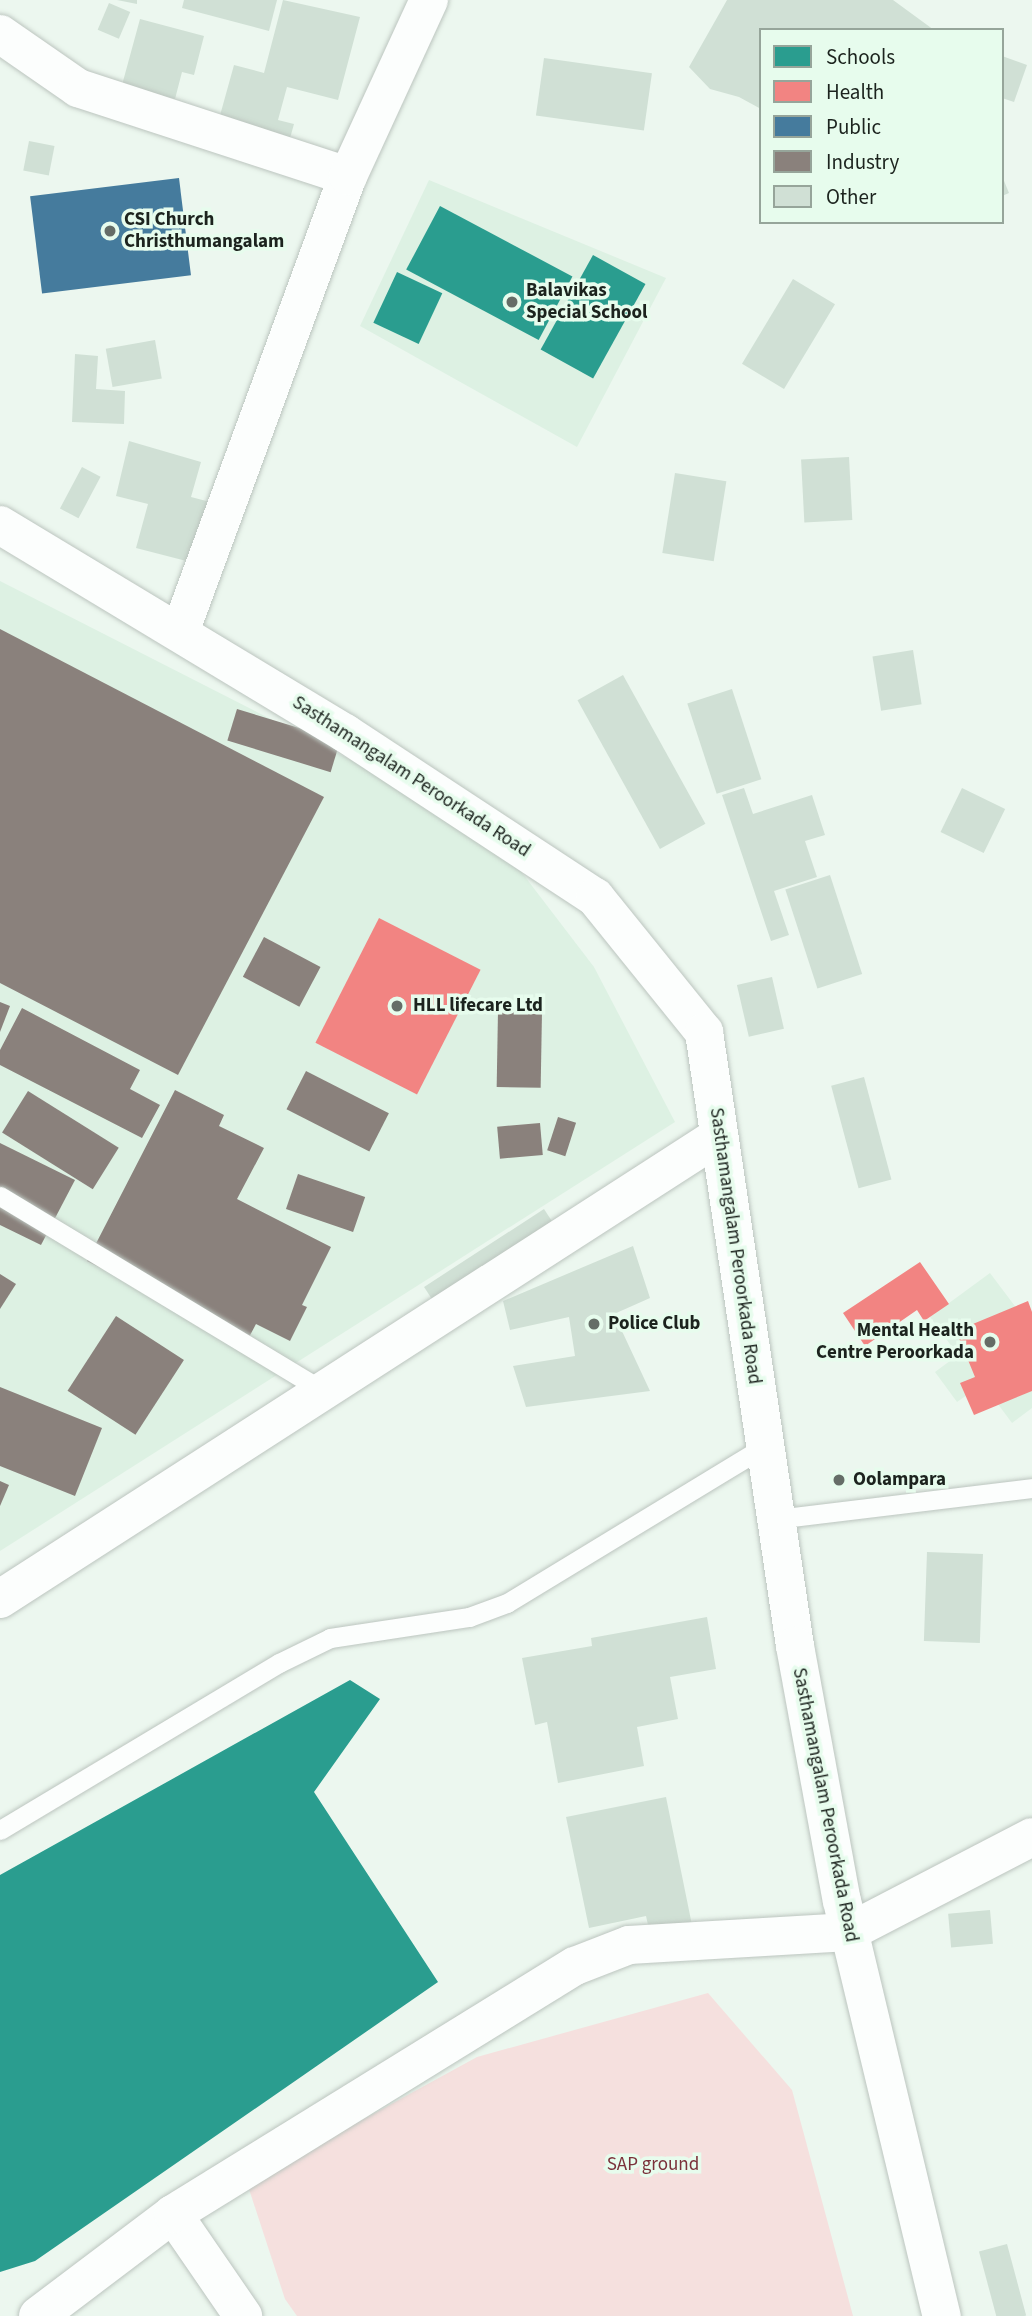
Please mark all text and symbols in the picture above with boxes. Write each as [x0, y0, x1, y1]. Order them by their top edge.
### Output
legend [759, 28, 1004, 224]
text: Schools [826, 42, 895, 72]
text: Health [826, 77, 884, 107]
text: Public [826, 112, 881, 142]
text: Industry [826, 147, 899, 177]
text: Other [826, 182, 876, 212]
place label: CSI Church Christhumangalam [124, 209, 284, 253]
marker: CSI Church Christhumangalam [102, 223, 118, 239]
place label: Balavikas Special School [526, 280, 648, 324]
marker: Balavikas Special School [504, 294, 520, 310]
street label: Sasthamangalam Peroorkada Road [288, 691, 534, 863]
place label: HLL lifecare Ltd [413, 995, 543, 1017]
marker: HLL lifecare Ltd [387, 996, 407, 1016]
street label: Sasthamangalam Peroorkada Road [704, 1106, 766, 1386]
place label: Police Club [608, 1313, 700, 1335]
marker: Police Club [586, 1316, 602, 1332]
place label: Mental Health Centre Peroorkada [816, 1320, 974, 1364]
marker: Mental Health Centre Peroorkada [980, 1332, 1000, 1352]
place label: Oolampara [853, 1469, 946, 1491]
marker: Oolampara [831, 1472, 847, 1488]
street label: Sasthamangalam Peroorkada Road [787, 1666, 863, 1944]
park label: SAP ground [607, 2154, 699, 2176]

